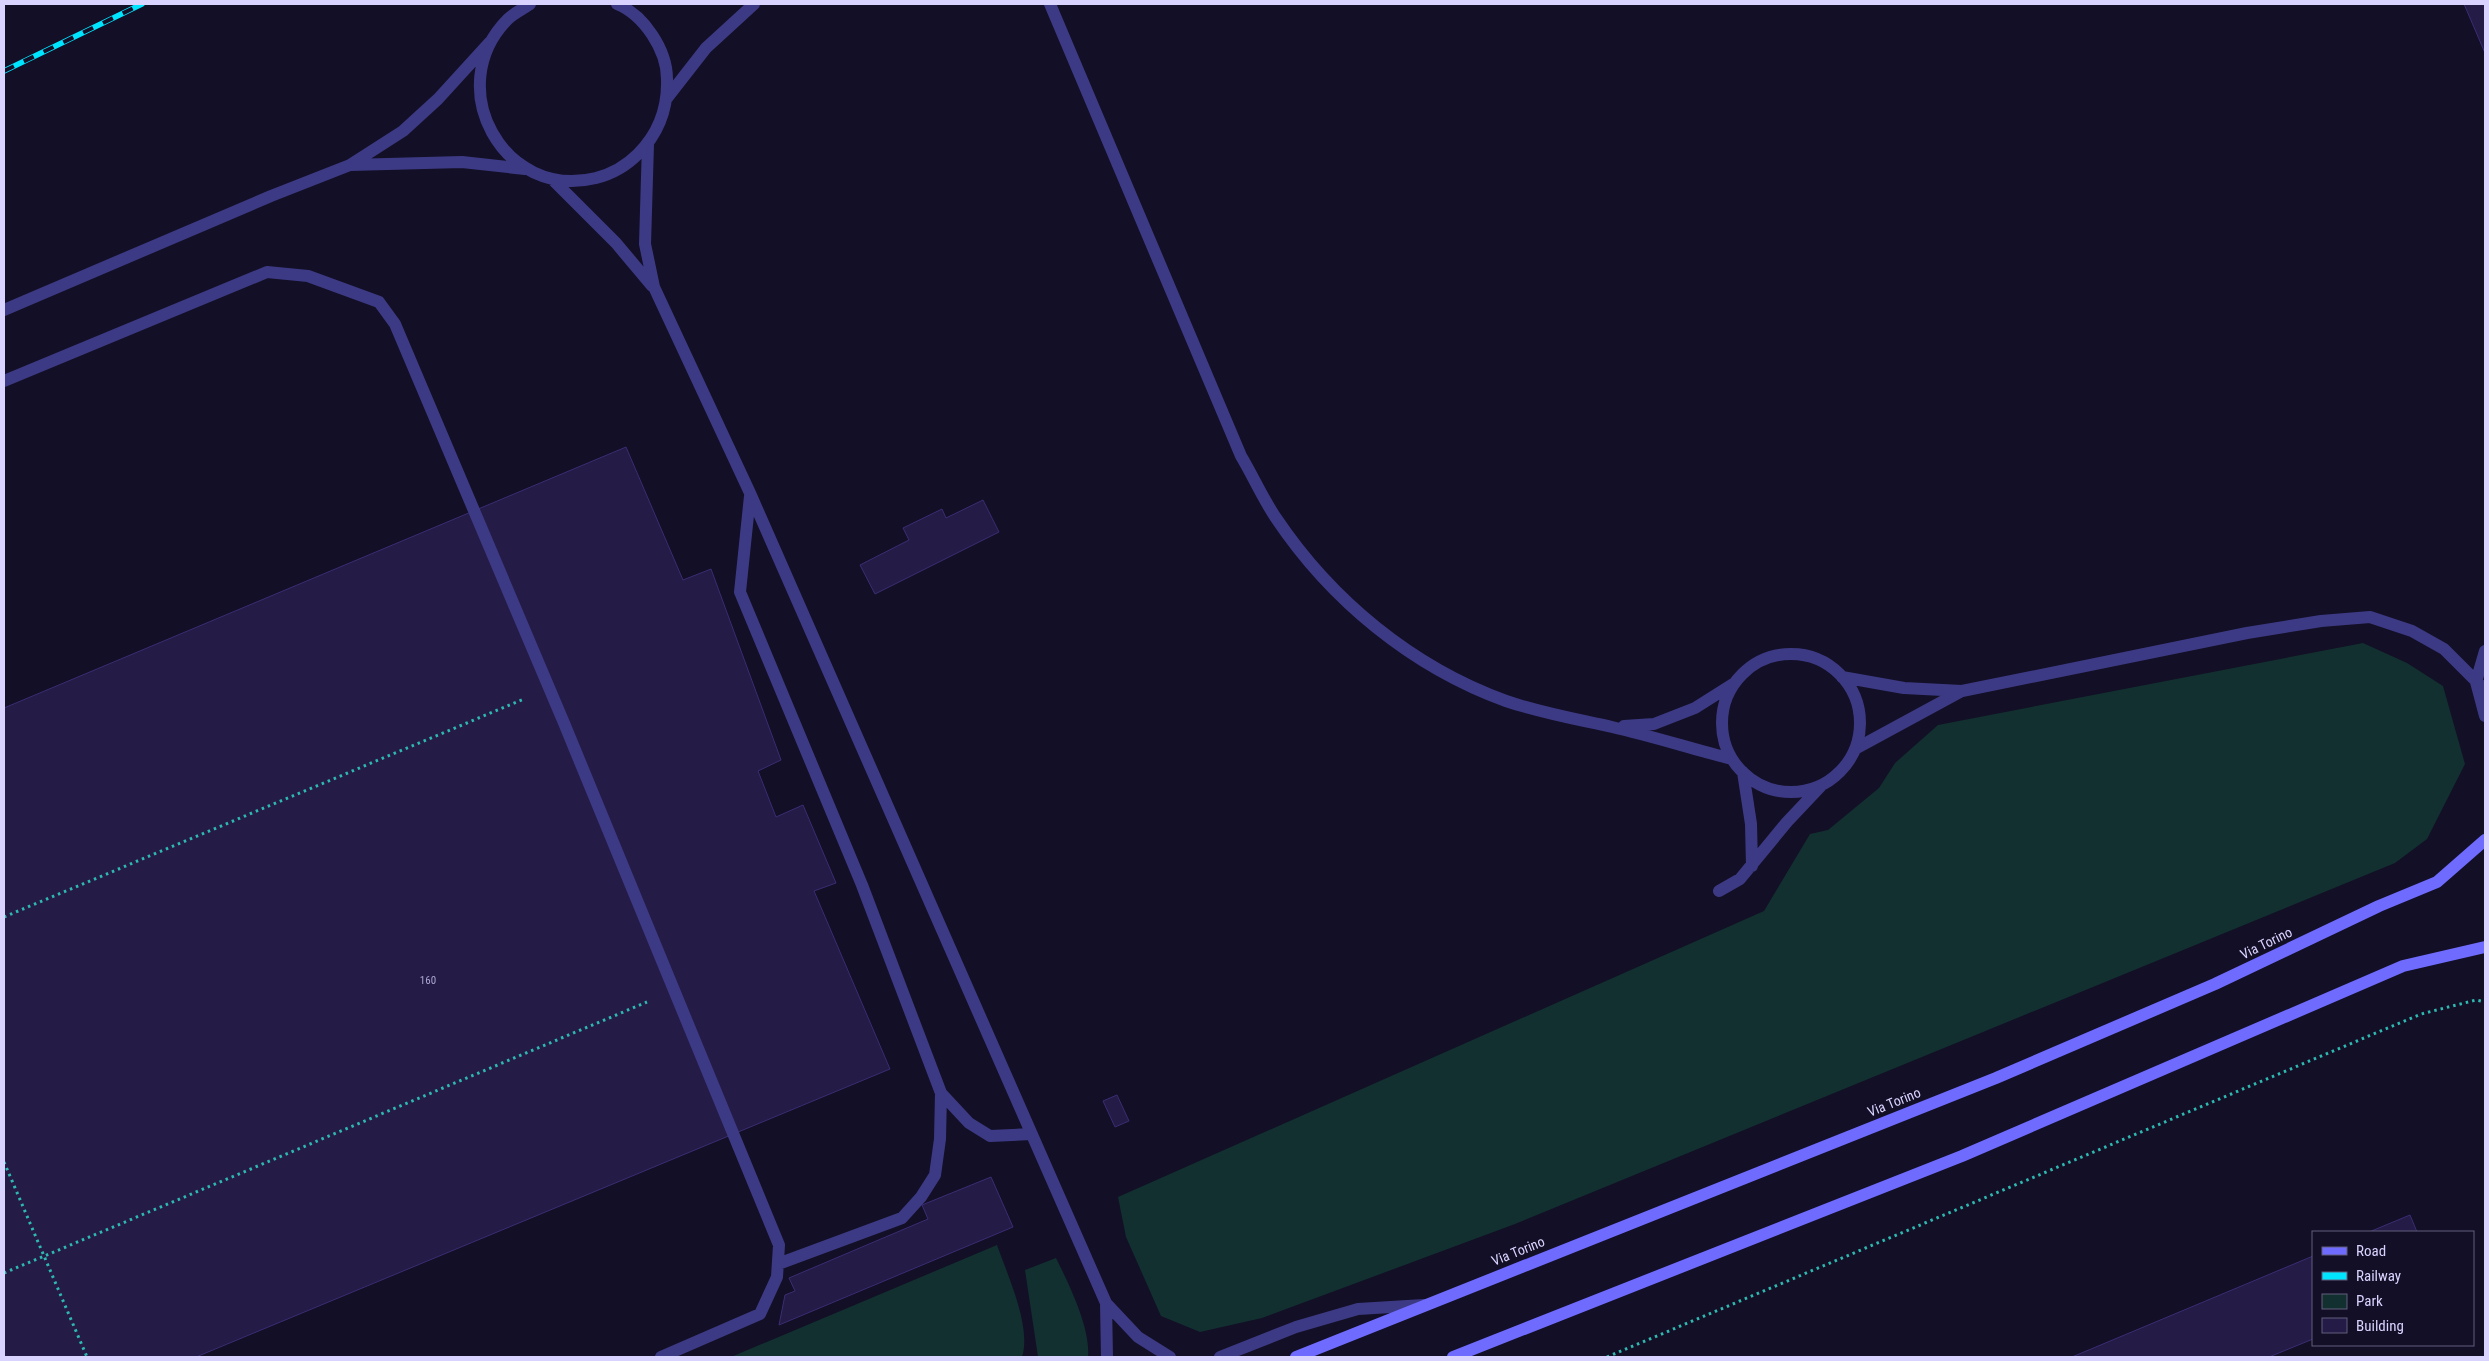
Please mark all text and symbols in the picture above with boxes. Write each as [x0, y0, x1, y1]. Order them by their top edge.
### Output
street label: Via Torino [2237, 924, 2295, 962]
house number: 160 [420, 974, 436, 987]
street label: Via Torino [1865, 1084, 1923, 1120]
legend [2312, 1231, 2474, 1346]
street label: Via Torino [1489, 1233, 1547, 1269]
text: Road [2356, 1242, 2386, 1260]
text: Railway [2356, 1267, 2401, 1285]
text: Park [2356, 1292, 2383, 1310]
text: Building [2356, 1317, 2404, 1335]

